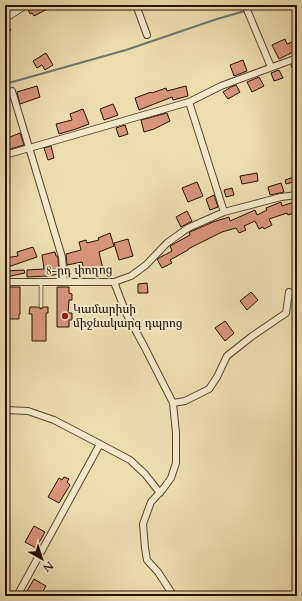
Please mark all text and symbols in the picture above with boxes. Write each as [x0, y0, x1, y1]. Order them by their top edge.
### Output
street label: 8-րդ փողոց [45, 261, 113, 279]
place label: Կամարիսի միջնակարգ դպրոց [73, 301, 183, 331]
marker: Կամարիսի միջնակարգ դպրոց [60, 311, 70, 321]
north arrow [22, 539, 62, 579]
text: N [39, 558, 56, 576]

